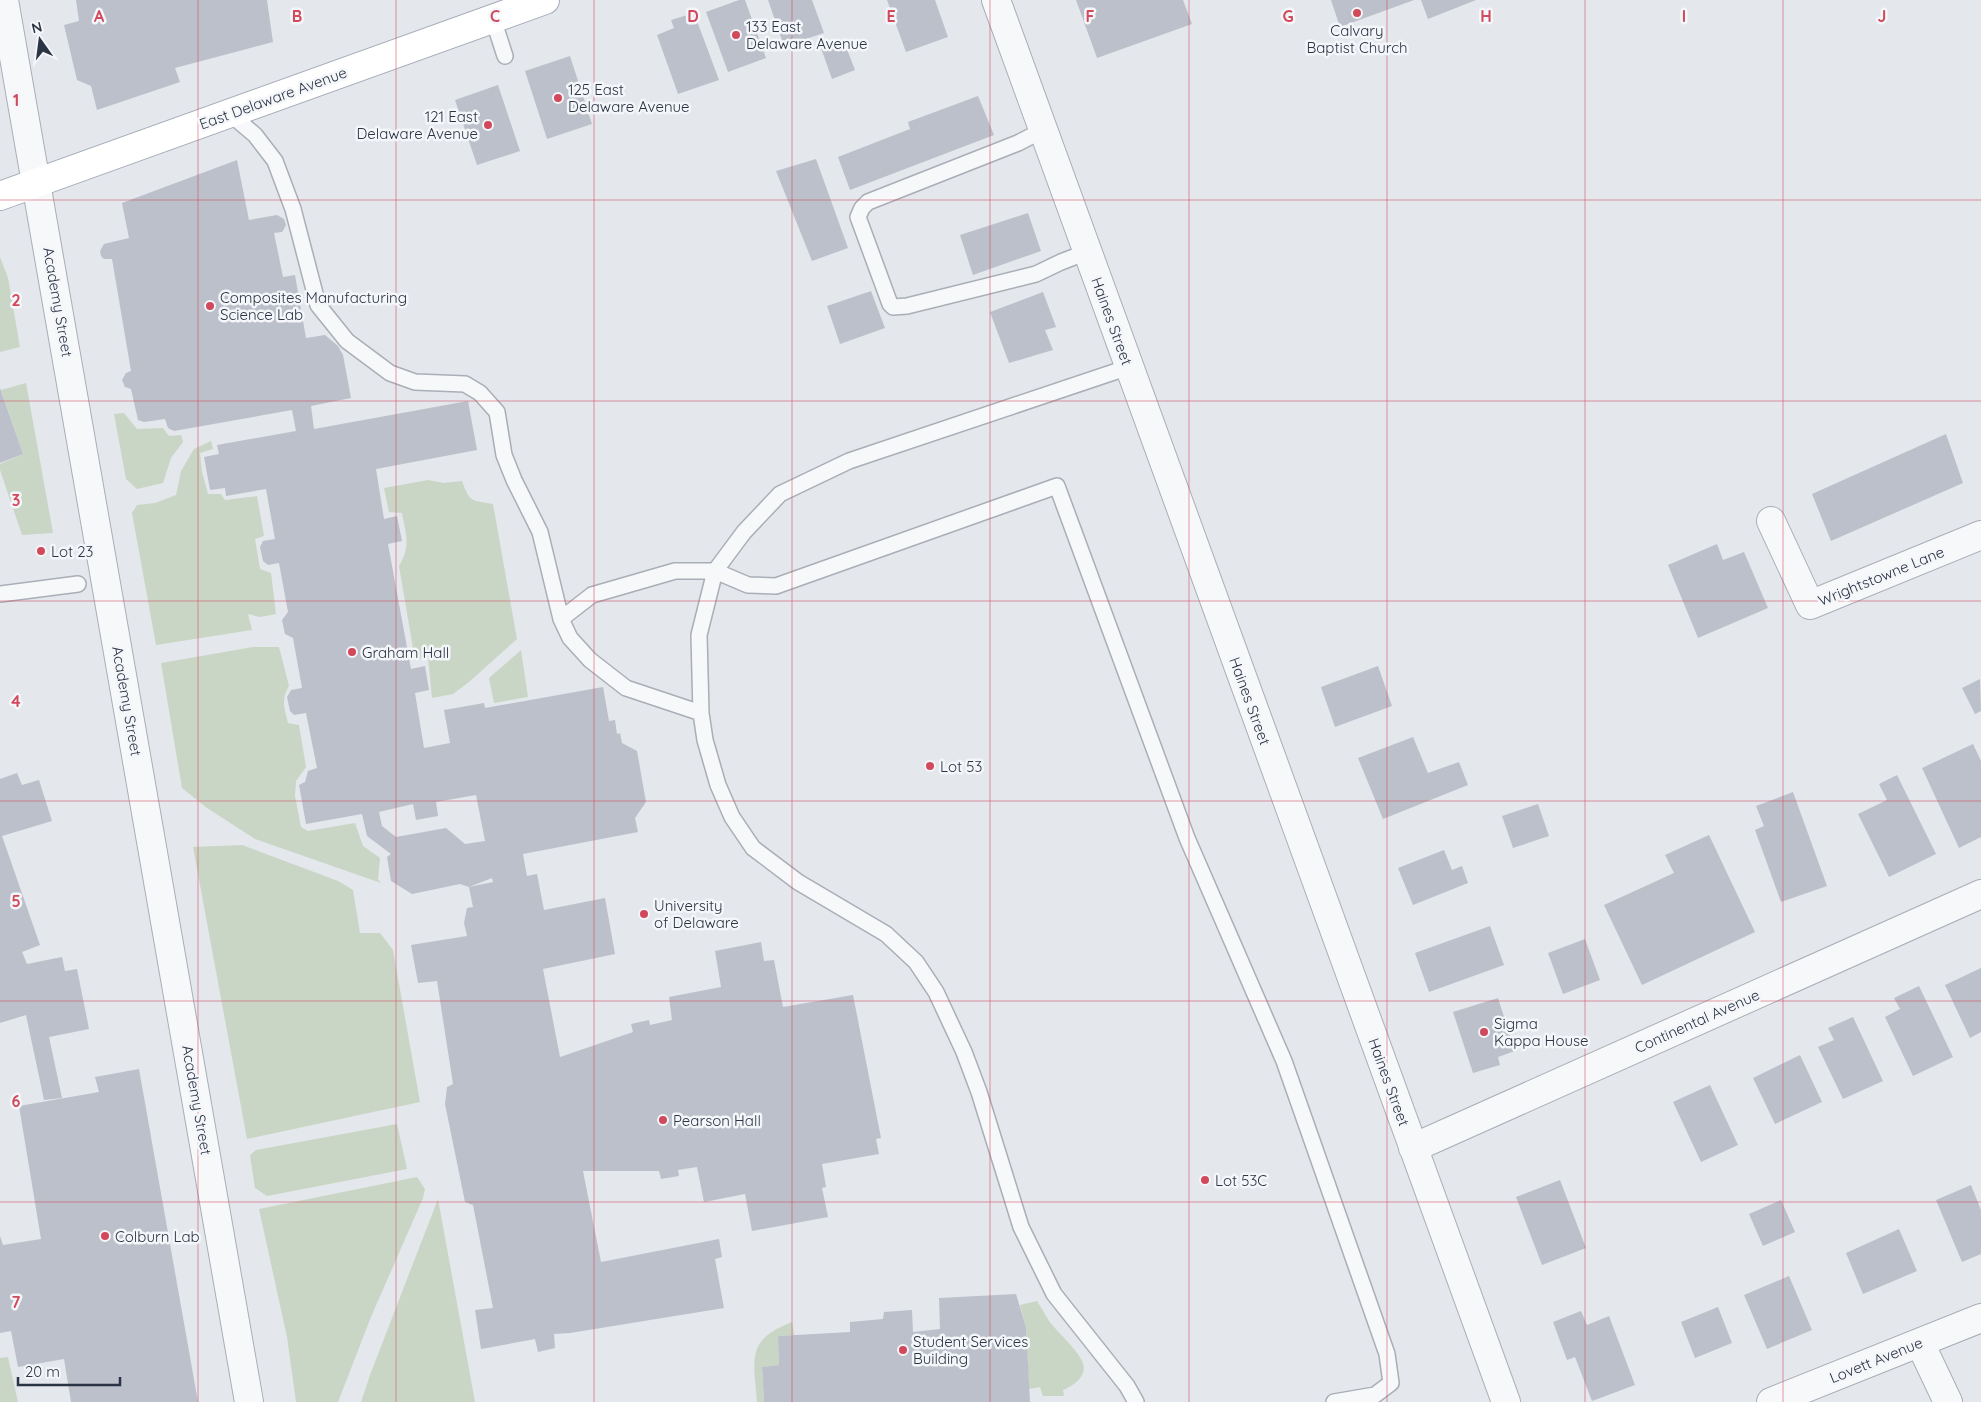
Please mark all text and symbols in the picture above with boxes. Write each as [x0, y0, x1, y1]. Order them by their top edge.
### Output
text: A [94, 6, 105, 26]
text: B [292, 6, 302, 26]
text: C [490, 6, 500, 26]
text: D [687, 6, 699, 26]
text: E [886, 6, 896, 26]
text: F [1086, 6, 1095, 26]
text: G [1282, 6, 1294, 26]
text: H [1480, 6, 1492, 26]
text: I [1682, 6, 1686, 26]
text: J [1878, 6, 1886, 26]
marker: Calvary Baptist Church [1351, 7, 1363, 19]
north arrow [15, 15, 65, 65]
text: N [30, 17, 44, 37]
place label: 133 East Delaware Avenue [746, 17, 868, 53]
place label: Calvary Baptist Church [1306, 21, 1408, 57]
marker: 133 East Delaware Avenue [730, 29, 742, 41]
street label: East Delaware Avenue [197, 62, 349, 134]
place label: 125 East Delaware Avenue [568, 80, 690, 116]
text: 1 [13, 90, 19, 110]
marker: 125 East Delaware Avenue [552, 92, 564, 104]
place label: 121 East Delaware Avenue [356, 107, 478, 143]
marker: 121 East Delaware Avenue [482, 119, 494, 131]
street label: Academy Street [39, 246, 77, 358]
street label: Haines Street [1087, 274, 1137, 368]
place label: Composites Manufacturing Science Lab [220, 288, 407, 324]
text: 2 [11, 290, 21, 310]
marker: Composites Manufacturing Science Lab [204, 300, 216, 312]
text: 3 [12, 490, 20, 510]
place label: Lot 23 [51, 542, 94, 561]
street label: Wrightstowne Lane [1815, 542, 1947, 610]
marker: Lot 23 [35, 545, 47, 557]
place label: Graham Hall [362, 643, 449, 662]
street label: Academy Street [108, 645, 146, 757]
marker: Graham Hall [346, 646, 358, 658]
street label: Haines Street [1225, 654, 1275, 748]
text: 4 [11, 691, 21, 711]
place label: Lot 53 [940, 757, 982, 776]
marker: Lot 53 [924, 760, 936, 772]
text: 5 [11, 891, 21, 911]
place label: University of Delaware [654, 896, 739, 932]
marker: University of Delaware [638, 908, 650, 920]
street label: Continental Avenue [1632, 985, 1762, 1057]
place label: Sigma Kappa House [1494, 1014, 1589, 1050]
marker: Sigma Kappa House [1478, 1026, 1490, 1038]
street label: Haines Street [1364, 1035, 1414, 1129]
street label: Academy Street [178, 1044, 216, 1156]
text: 6 [12, 1091, 21, 1111]
place label: Pearson Hall [673, 1111, 761, 1130]
marker: Pearson Hall [657, 1114, 669, 1126]
place label: Lot 53C [1215, 1171, 1267, 1190]
marker: Lot 53C [1199, 1174, 1211, 1186]
place label: Colburn Lab [115, 1227, 200, 1246]
marker: Colburn Lab [99, 1230, 111, 1242]
text: 7 [12, 1292, 21, 1312]
place label: Student Services Building [913, 1332, 1028, 1368]
street label: Lovett Avenue [1827, 1333, 1925, 1387]
marker: Student Services Building [897, 1344, 909, 1356]
scale bar [18, 1354, 120, 1386]
text: 20 m [25, 1362, 60, 1381]

